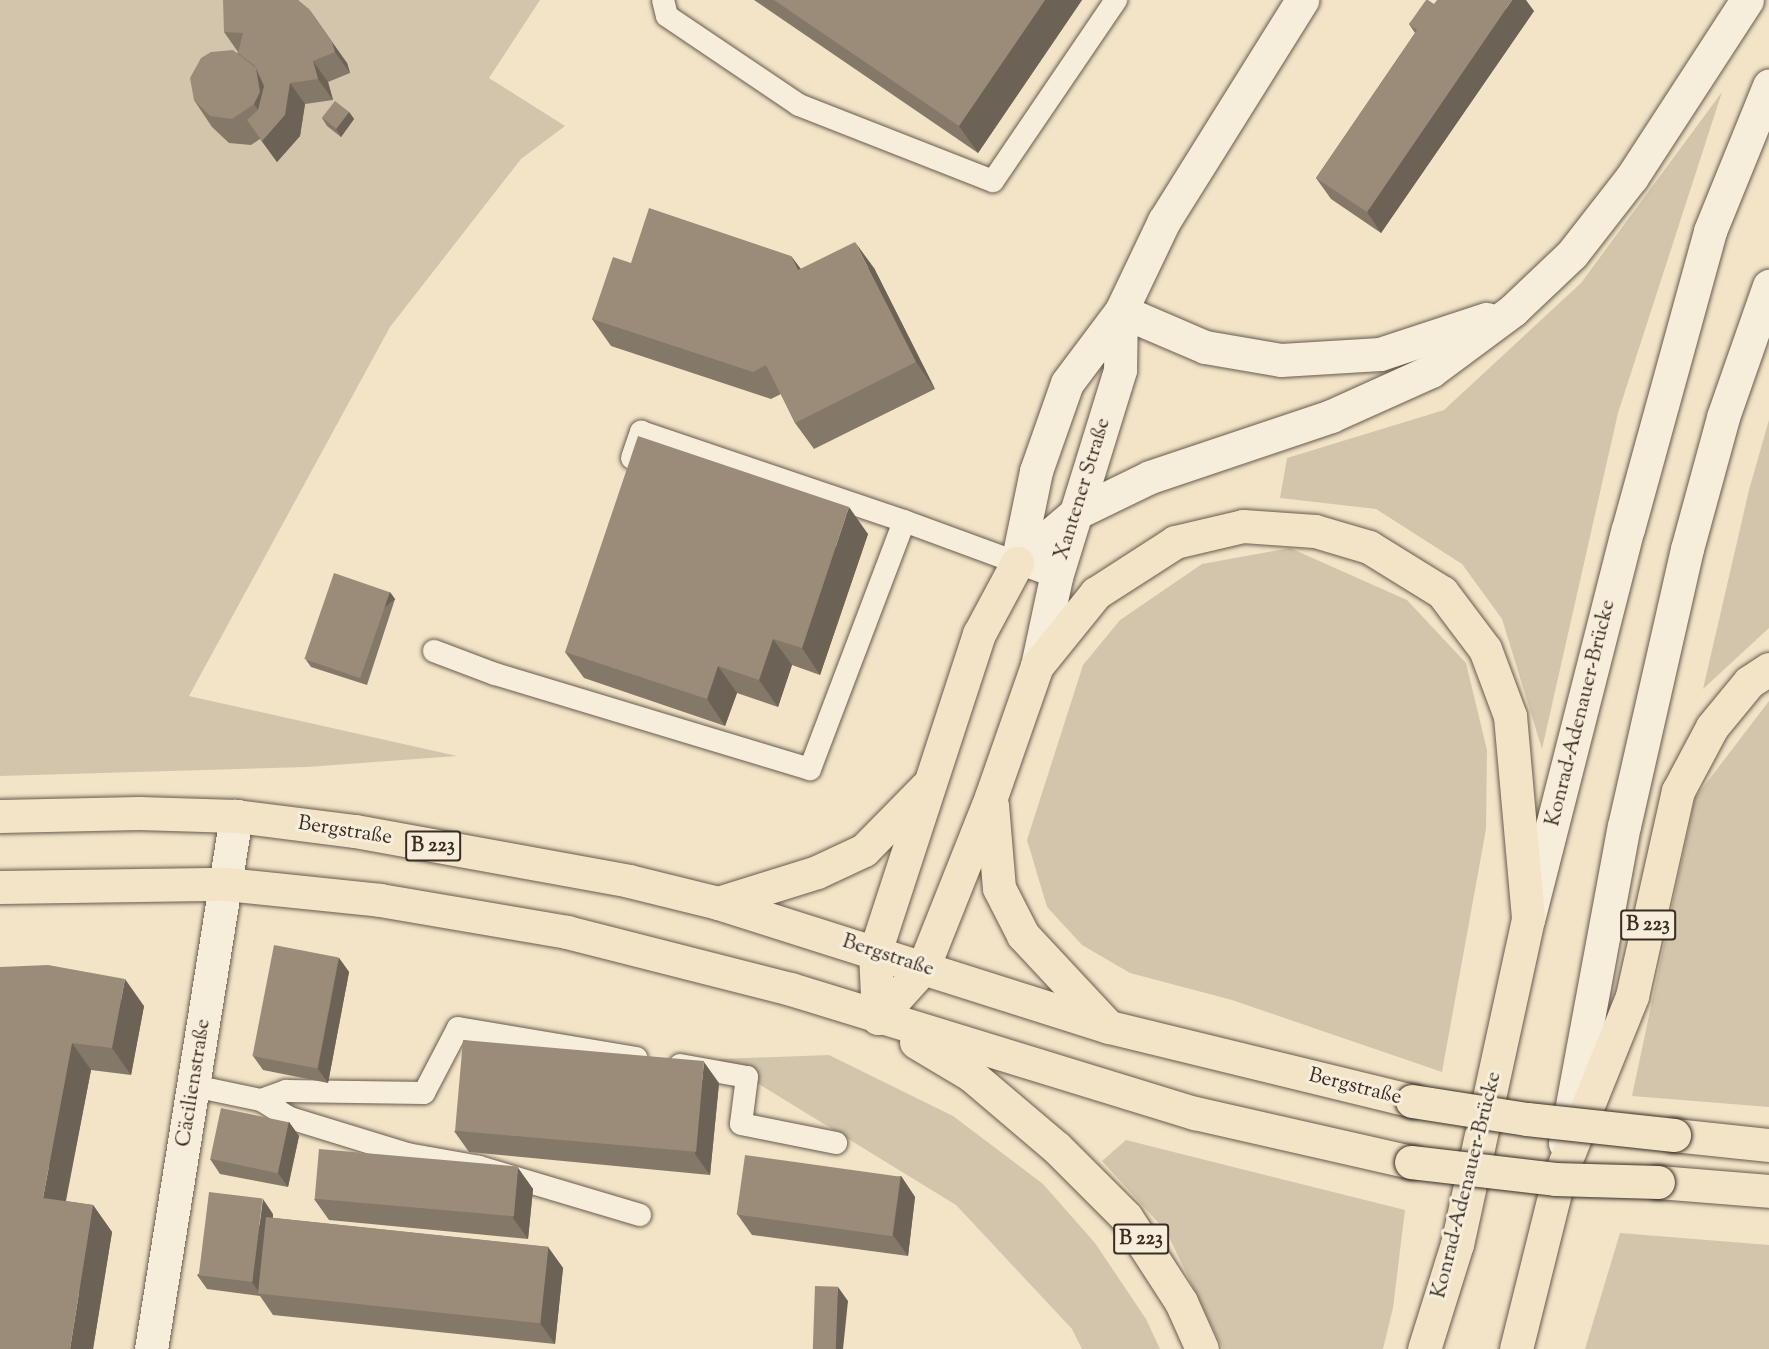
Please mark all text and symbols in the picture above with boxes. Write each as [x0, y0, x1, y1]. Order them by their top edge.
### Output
street label: Xantener Straße [1049, 415, 1117, 563]
street label: Konrad-Adenauer-Brücke [1541, 597, 1621, 829]
street label: Bergstraße [296, 811, 394, 851]
road number: B 223 [404, 829, 462, 863]
road number: B 223 [1620, 908, 1676, 942]
street label: Bergstraße [839, 929, 937, 983]
street label: Cäcilienstraße [171, 1017, 217, 1149]
street label: Bergstraße [1306, 1063, 1404, 1111]
street label: Konrad-Adenauer-Brücke [1427, 1069, 1507, 1301]
road number: B 223 [1112, 1222, 1170, 1256]

